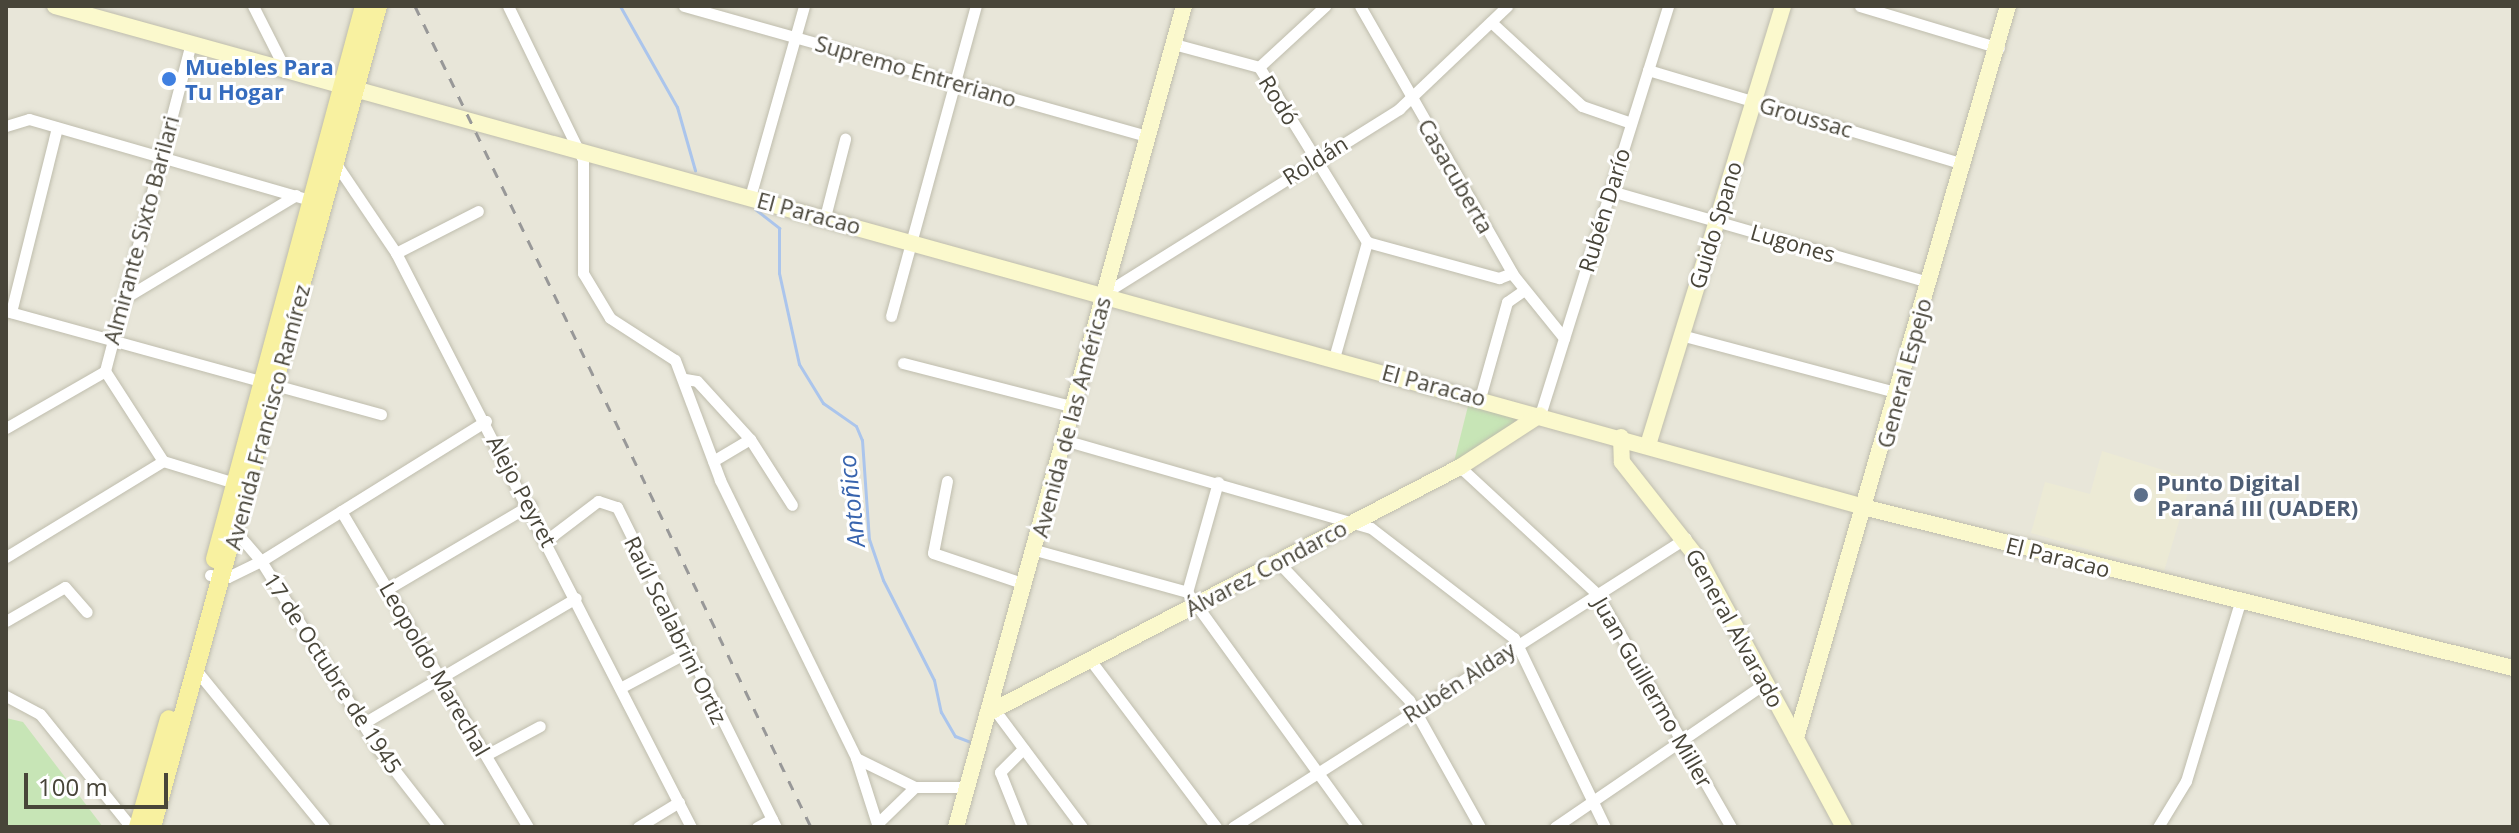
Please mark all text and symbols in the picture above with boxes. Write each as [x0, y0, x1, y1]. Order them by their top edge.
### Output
street label: Supremo Entreriano [812, 30, 1020, 112]
place label: Muebles Para Tu Hogar [185, 53, 334, 104]
marker: Muebles Para Tu Hogar [160, 70, 178, 88]
street label: Rodó [1254, 70, 1304, 130]
street label: Groussac [1756, 91, 1856, 143]
street label: Almirante Sixto Barilari [98, 113, 184, 347]
street label: Casacuberta [1413, 114, 1499, 238]
street label: Roldán [1278, 130, 1352, 190]
street label: Rubén Darío [1573, 145, 1635, 275]
street label: Guido Spano [1683, 158, 1747, 292]
street label: El Paracao [754, 187, 864, 239]
street label: Lugones [1748, 218, 1838, 268]
street label: Avenida Francisco Ramírez [219, 282, 315, 552]
street label: Avenida de las Américas [1026, 294, 1116, 540]
street label: General Espejo [1871, 295, 1937, 451]
street label: El Paracao [1379, 359, 1489, 411]
street label: Alejo Peyret [482, 431, 562, 551]
water label: Antoñico [832, 453, 870, 549]
place label: Punto Digital Paraná III (UADER) [2157, 469, 2358, 520]
marker: Punto Digital Paraná III (UADER) [2132, 486, 2150, 504]
street label: Álvarez Condarco [1181, 514, 1351, 622]
street label: El Paracao [2003, 531, 2113, 583]
street label: Raúl Scalabrini Ortiz [619, 532, 733, 728]
street label: General Alvarado [1680, 544, 1790, 712]
street label: 17 de Octubre de 1945 [258, 568, 408, 778]
street label: Leopoldo Marechal [374, 577, 496, 761]
street label: Juan Guillermo Miller [1588, 592, 1718, 792]
street label: Rubén Alday [1398, 636, 1520, 728]
scale bar [28, 757, 172, 807]
text: 100 m [38, 770, 108, 803]

